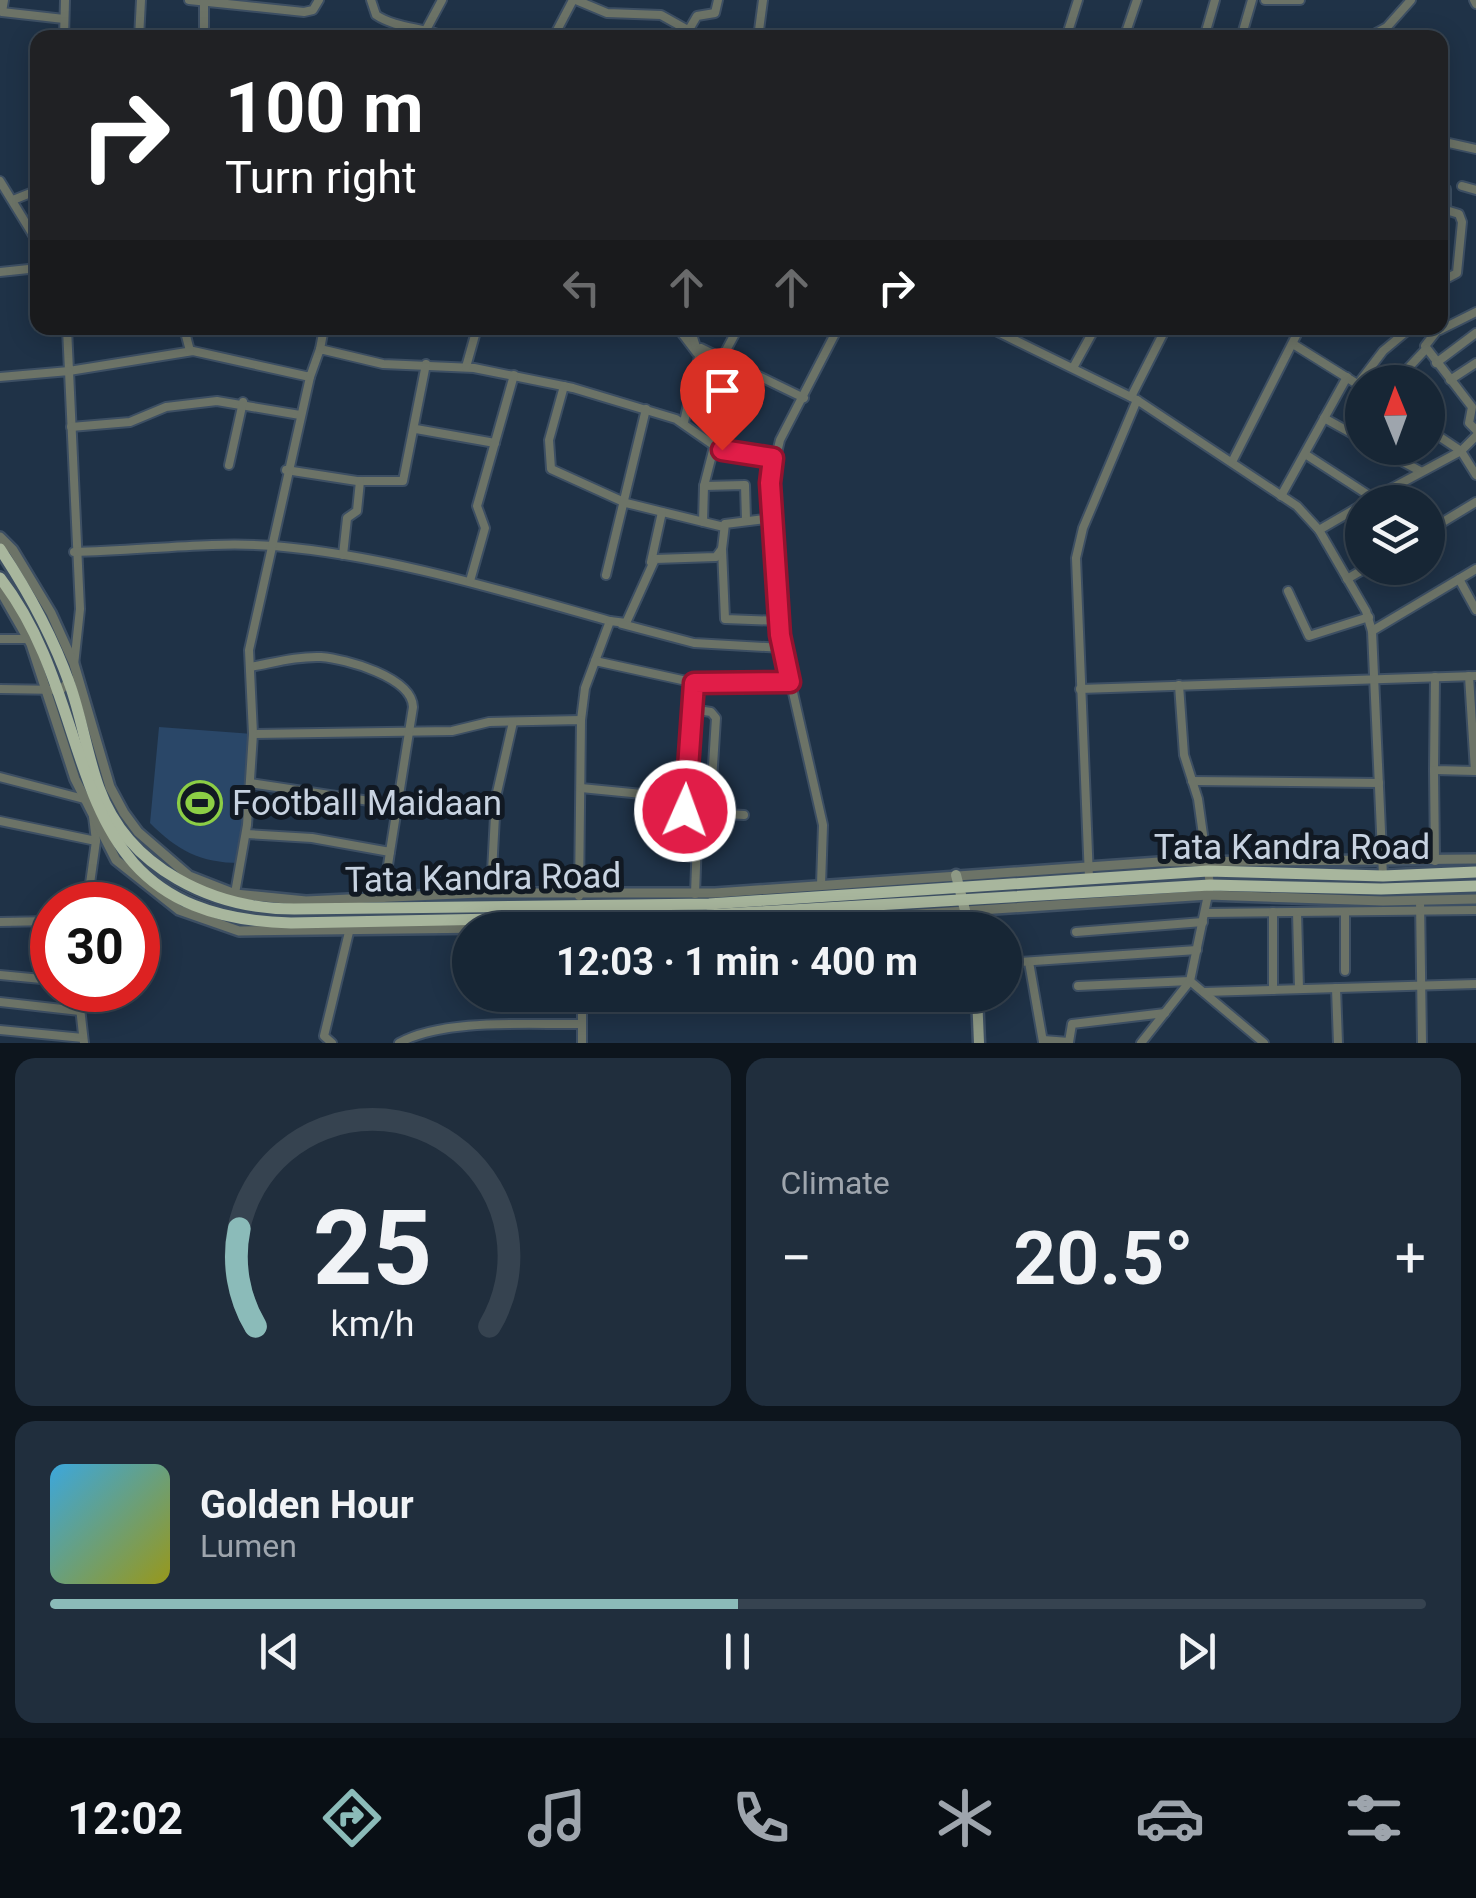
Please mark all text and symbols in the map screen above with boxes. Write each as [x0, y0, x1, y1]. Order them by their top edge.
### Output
text: 100 m [225, 67, 424, 149]
icon: right [60, 70, 190, 200]
text: Turn right [225, 151, 417, 204]
icon: left [554, 260, 609, 315]
icon: ahead [659, 260, 714, 315]
icon: ahead [764, 260, 819, 315]
icon: right [869, 260, 924, 315]
pin [680, 348, 765, 451]
icon: arrive [695, 363, 750, 418]
north arrow [1345, 365, 1445, 465]
map controls [1345, 365, 1445, 585]
button: layers [1345, 485, 1445, 585]
position arrow [633, 759, 737, 863]
sports icon: Football Maidaan [177, 780, 223, 826]
place label: Football Maidaan [232, 783, 502, 824]
street label: Tata Kandra Road [1154, 827, 1430, 868]
street label: Tata Kandra Road [344, 855, 622, 901]
speed limit sign: 30 [30, 882, 160, 1012]
text: 12:03 · 1 min · 400 m [556, 940, 918, 984]
text: Climate [781, 1164, 890, 1202]
text: 25 [313, 1188, 432, 1309]
text: 20.5° [1013, 1214, 1193, 1302]
text: − [781, 1226, 812, 1290]
text: + [1395, 1226, 1426, 1290]
text: km/h [331, 1303, 415, 1345]
text: Golden Hour [200, 1483, 414, 1527]
text: Lumen [200, 1527, 297, 1565]
icon: previous [252, 1624, 307, 1679]
icon: pause [710, 1624, 765, 1679]
icon: next [1169, 1624, 1224, 1679]
icon: directions [317, 1783, 387, 1853]
icon: music [522, 1783, 592, 1853]
icon: phone [726, 1783, 796, 1853]
icon: climate [930, 1783, 1000, 1853]
icon: car [1135, 1783, 1205, 1853]
icon: filters [1339, 1783, 1409, 1853]
text: 12:02 [67, 1792, 183, 1845]

